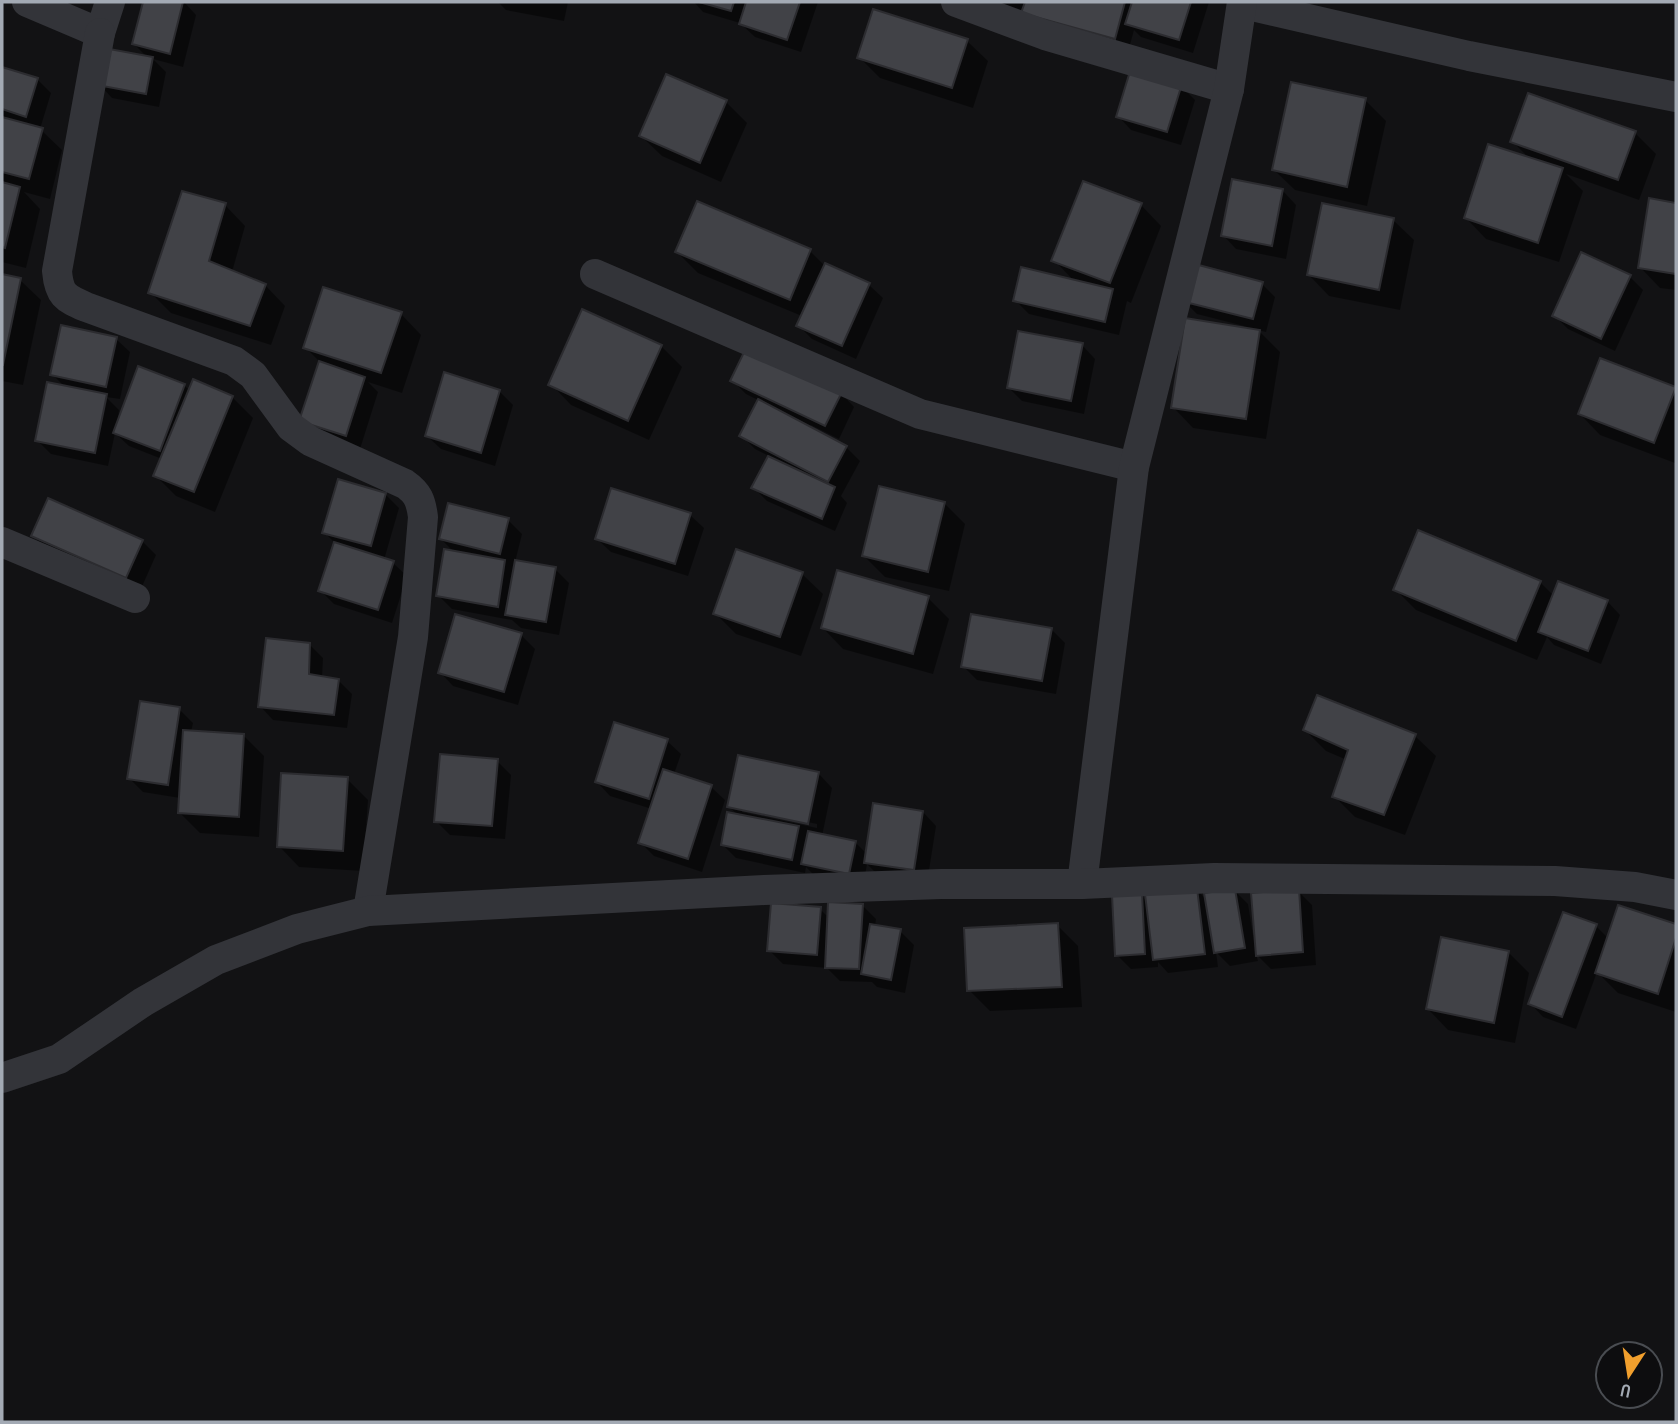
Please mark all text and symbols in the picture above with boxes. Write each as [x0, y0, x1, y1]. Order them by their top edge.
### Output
north arrow [1594, 1340, 1664, 1410]
text: U [1619, 1378, 1633, 1402]

